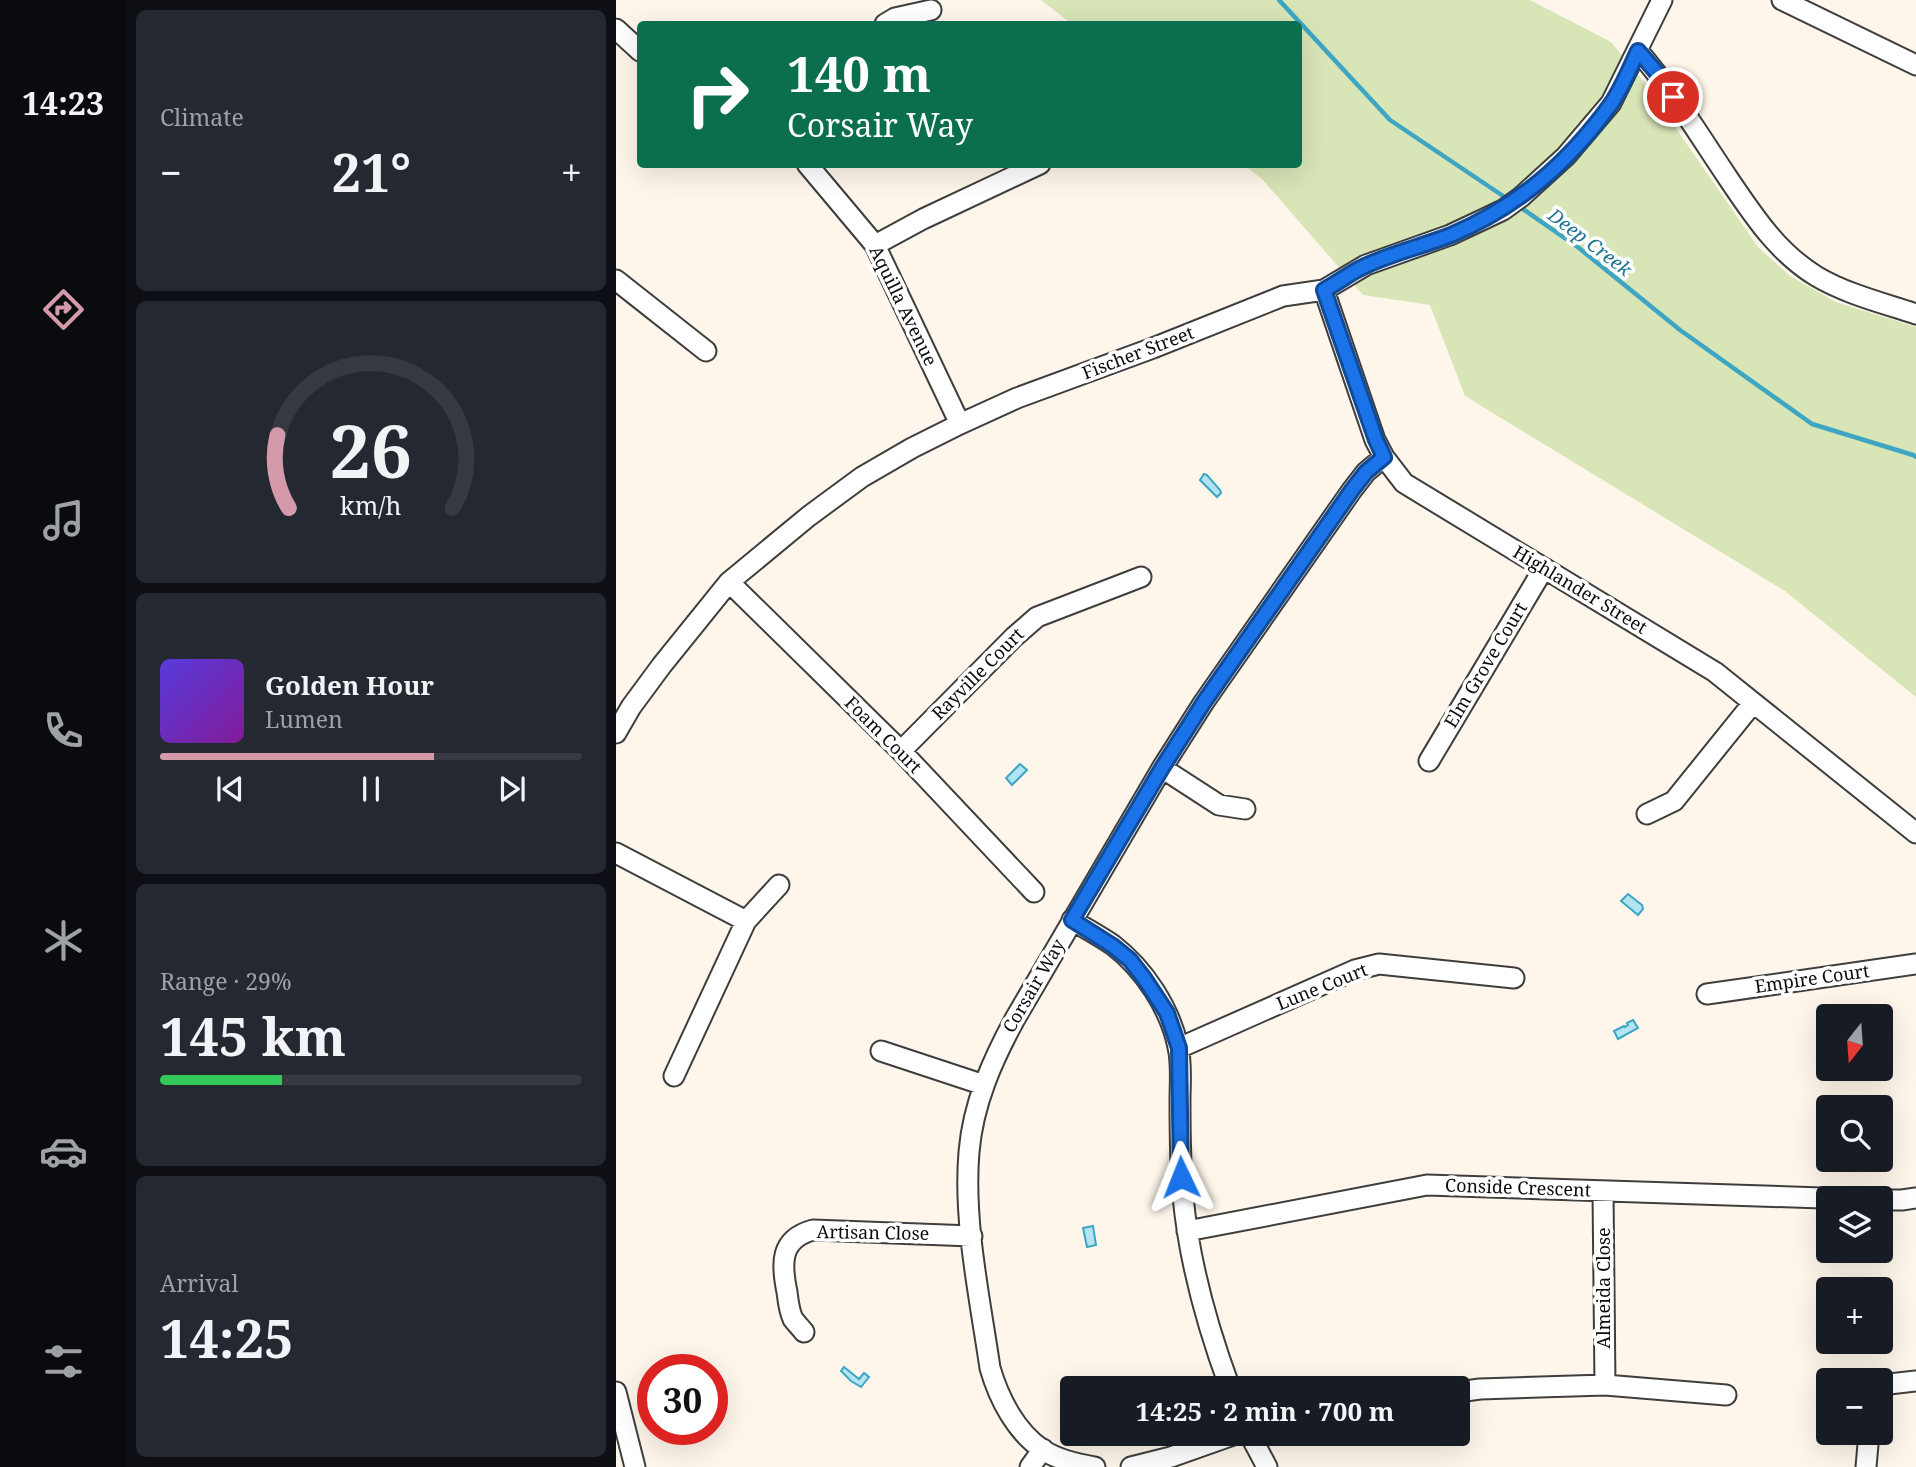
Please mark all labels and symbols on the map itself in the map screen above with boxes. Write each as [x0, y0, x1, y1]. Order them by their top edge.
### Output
pin [1643, 67, 1703, 127]
water label: Deep Creek [1542, 201, 1638, 283]
street label: Aquilla Avenue [864, 241, 943, 370]
street label: Fischer Street [1078, 320, 1197, 384]
street label: Highlander Street [1509, 540, 1652, 639]
street label: Elm Grove Court [1438, 597, 1532, 732]
street label: Rayville Court [926, 622, 1029, 725]
street label: Foam Court [840, 691, 927, 778]
street label: Corsair Way [997, 933, 1070, 1037]
street label: Lune Court [1273, 957, 1371, 1015]
street label: Empire Court [1753, 958, 1871, 998]
north arrow [1816, 1004, 1894, 1082]
position arrow [1144, 1140, 1218, 1214]
street label: Conside Crescent [1445, 1172, 1591, 1202]
street label: Artisan Close [817, 1219, 930, 1245]
street label: Almeida Close [1591, 1227, 1615, 1349]
speed limit sign: 30 [637, 1354, 728, 1445]

